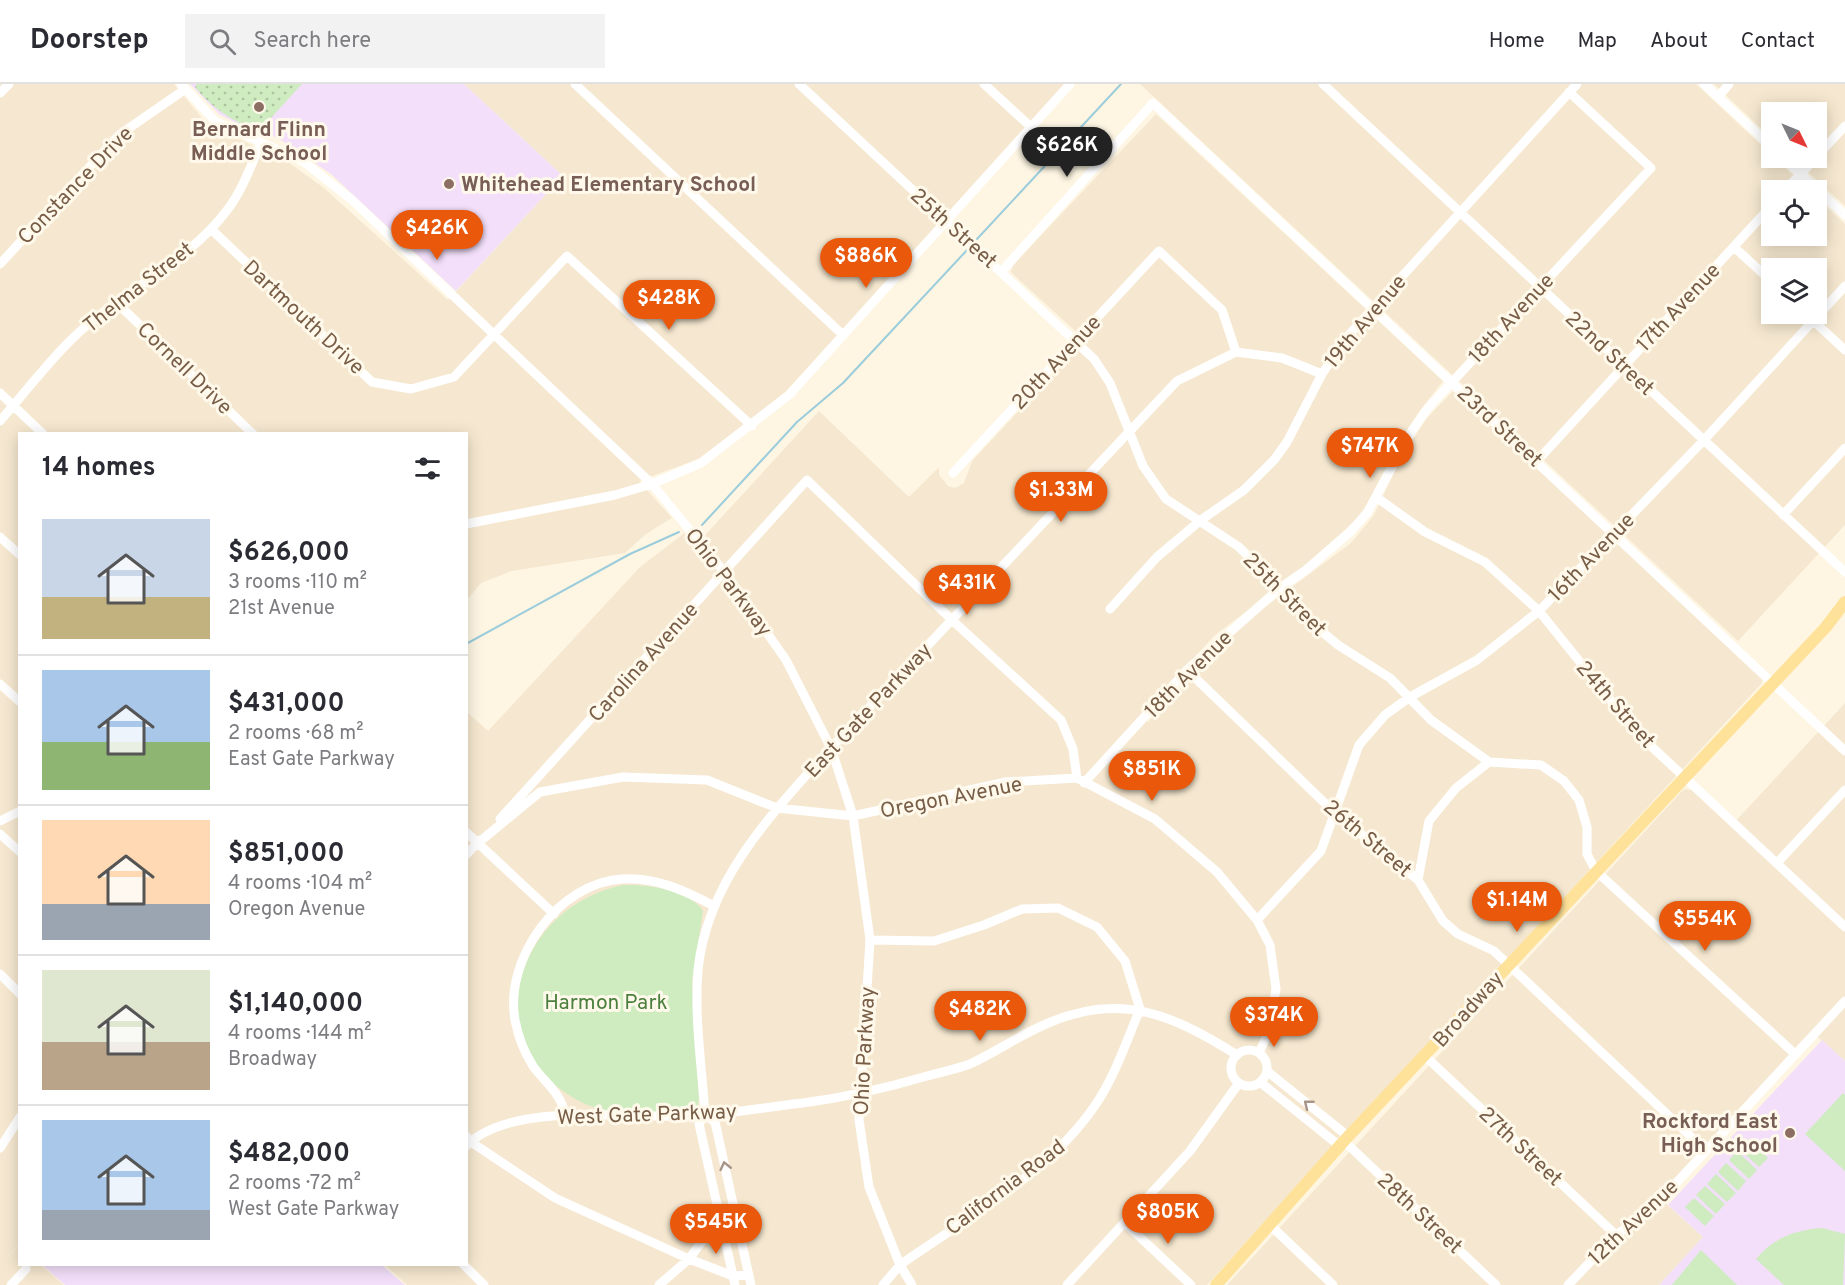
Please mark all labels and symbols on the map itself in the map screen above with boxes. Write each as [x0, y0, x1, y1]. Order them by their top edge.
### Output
marker: Bernard Flinn Middle School [252, 100, 266, 114]
north arrow [1761, 102, 1827, 168]
place label: Bernard Flinn Middle School [191, 117, 327, 168]
street label: Constance Drive [13, 121, 139, 251]
pin: $626K [1025, 127, 1109, 178]
place label: Whitehead Elementary School [461, 172, 756, 199]
marker: Whitehead Elementary School [442, 177, 456, 191]
street label: 25th Street [904, 183, 1002, 275]
pin: $426K [395, 210, 479, 261]
street label: Thelma Street [78, 237, 200, 340]
pin: $886K [824, 238, 908, 289]
street label: Dartmouth Drive [237, 255, 369, 381]
street label: 17th Avenue [1631, 258, 1727, 358]
street label: 18th Avenue [1463, 268, 1561, 370]
street label: 19th Avenue [1319, 270, 1413, 374]
pin: $428K [627, 280, 711, 331]
street label: 22nd Street [1559, 306, 1659, 402]
street label: 20th Avenue [1006, 310, 1108, 416]
street label: Cornell Drive [131, 317, 237, 421]
street label: 23rd Street [1450, 380, 1548, 474]
pin: $747K [1328, 428, 1412, 479]
pin: $1.33M [1012, 472, 1110, 523]
street label: 16th Avenue [1543, 508, 1641, 608]
street label: Ohio Parkway [678, 523, 777, 643]
street label: 25th Street [1236, 547, 1332, 643]
pin: $431K [925, 565, 1009, 616]
street label: Carolina Avenue [583, 597, 705, 729]
street label: 18th Avenue [1139, 625, 1239, 725]
street label: East Gate Parkway [800, 638, 939, 784]
street label: 24th Street [1569, 655, 1660, 755]
pin: $851K [1110, 751, 1194, 802]
street label: Oregon Avenue [878, 771, 1025, 825]
street label: 26th Street [1317, 794, 1417, 884]
pin: $1.14M [1468, 882, 1566, 933]
pin: $554K [1663, 901, 1747, 952]
street label: Broadway [1428, 966, 1510, 1054]
street label: Ohio Parkway [849, 986, 882, 1116]
park label: Harmon Park [544, 990, 668, 1017]
pin: $482K [938, 991, 1022, 1042]
pin: $374K [1232, 997, 1316, 1048]
street label: West Gate Parkway [557, 1099, 737, 1132]
one-way arrow [1304, 1101, 1315, 1112]
street label: 27th Street [1472, 1101, 1568, 1193]
place label: Rockford East High School [1642, 1109, 1778, 1160]
marker: Rockford East High School [1783, 1126, 1797, 1140]
street label: California Road [941, 1134, 1071, 1242]
one-way arrow [719, 1162, 732, 1172]
street label: 28th Street [1370, 1168, 1467, 1261]
street label: 12th Avenue [1583, 1174, 1685, 1272]
pin: $805K [1126, 1194, 1210, 1245]
pin: $545K [674, 1204, 758, 1255]

